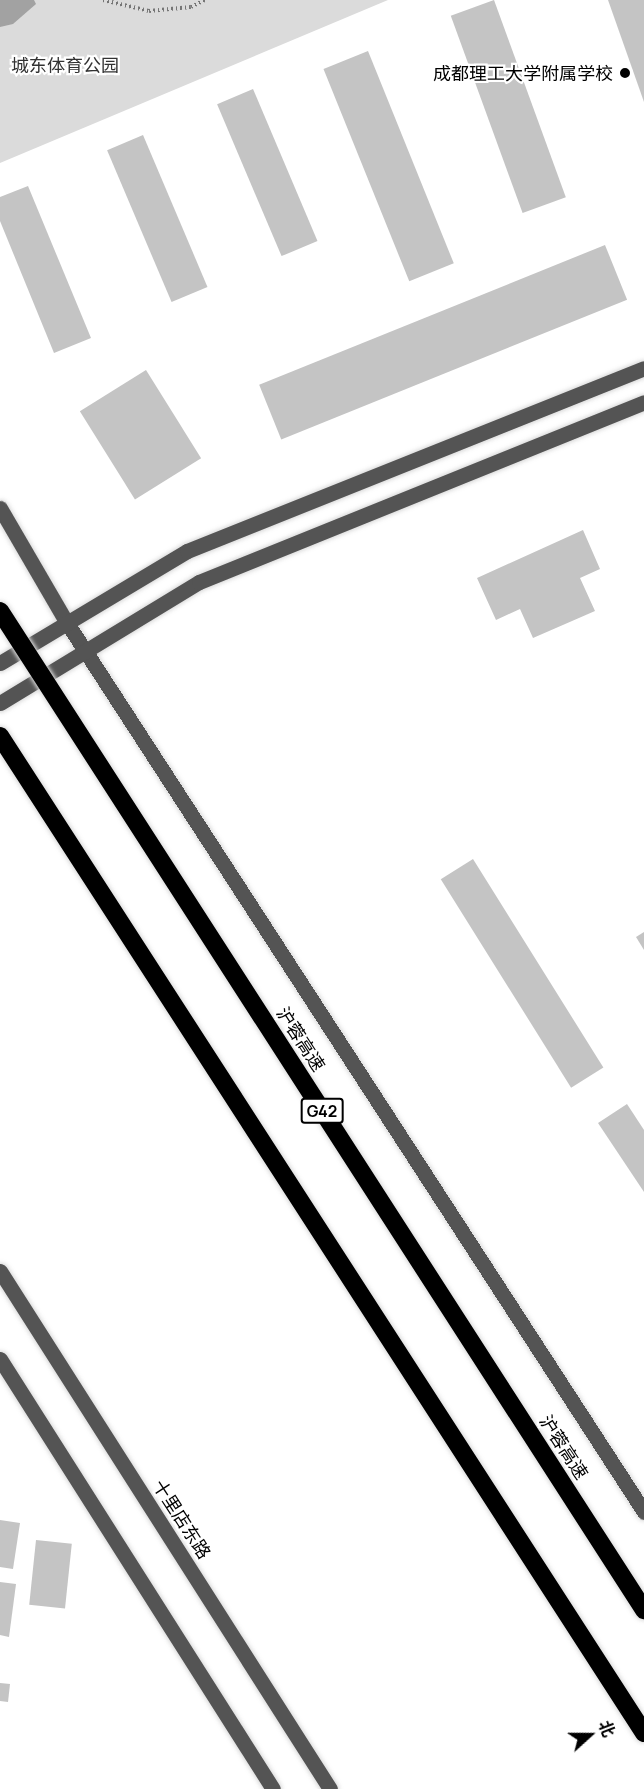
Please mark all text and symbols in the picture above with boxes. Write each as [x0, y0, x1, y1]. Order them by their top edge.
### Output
park label: 城东体育公园 [11, 54, 119, 76]
place label: 成都理工大学附属学校 [433, 62, 613, 84]
marker: 成都理工大学附属学校 [618, 66, 632, 80]
street label: 沪蓉高速 [272, 1003, 330, 1075]
road number: G42 [300, 1098, 344, 1124]
street label: 沪蓉高速 [535, 1411, 593, 1483]
street label: 十里店东路 [148, 1475, 216, 1563]
north arrow [560, 1705, 620, 1765]
text: 北 [594, 1717, 620, 1740]

